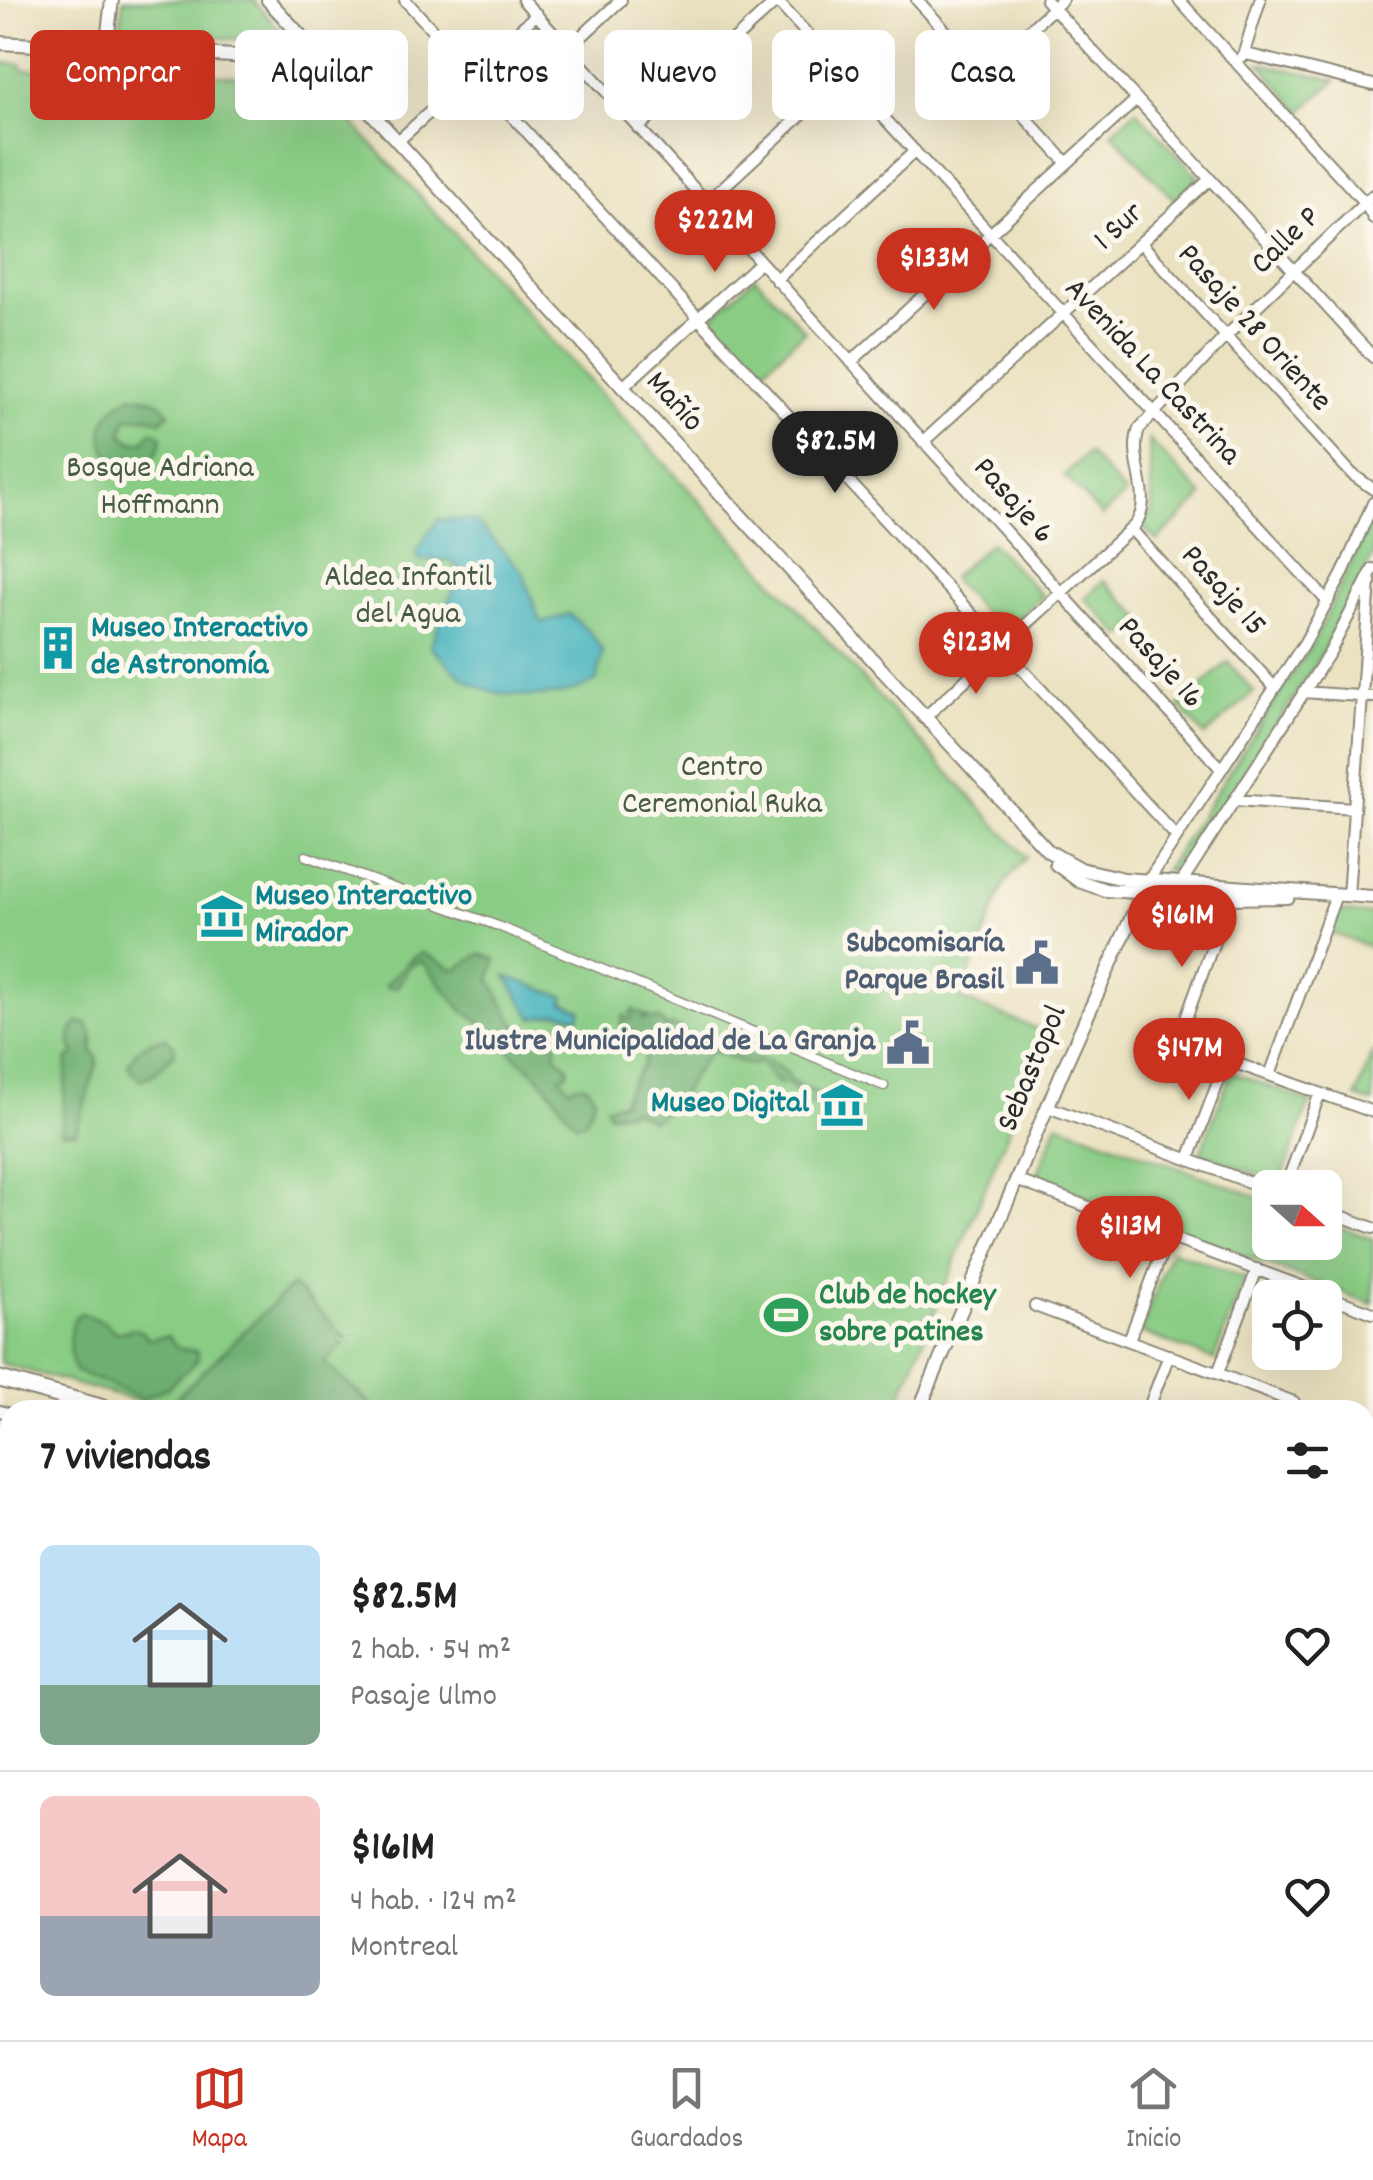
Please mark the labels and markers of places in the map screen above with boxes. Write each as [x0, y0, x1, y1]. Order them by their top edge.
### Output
pin: $222M [645, 190, 785, 275]
pin: $133M [864, 228, 1004, 313]
pin: $82.5M [754, 411, 916, 496]
place label: Museo Interactivo de Astronomía [91, 607, 308, 690]
pin: $123M [906, 612, 1046, 697]
building icon: Museo Interactivo de Astronomía [34, 624, 82, 672]
place label: Museo Interactivo Mirador [255, 875, 472, 958]
pin: $161M [1112, 885, 1252, 970]
museum icon: Museo Interactivo Mirador [198, 892, 246, 940]
place label: Subcomisaría Parque Brasil [844, 922, 1005, 1005]
public building icon: Subcomisaría Parque Brasil [1013, 939, 1061, 987]
pin: $147M [1119, 1018, 1259, 1103]
public building icon: Ilustre Municipalidad de La Granja [884, 1019, 932, 1067]
place label: Ilustre Municipalidad de La Granja [465, 1020, 876, 1066]
museum icon: Museo Digital [818, 1081, 866, 1129]
place label: Museo Digital [651, 1082, 809, 1128]
pin: $113M [1060, 1196, 1200, 1281]
place label: Club de hockey sobre patines [819, 1274, 997, 1357]
sports icon: Club de hockey sobre patines [762, 1291, 810, 1339]

